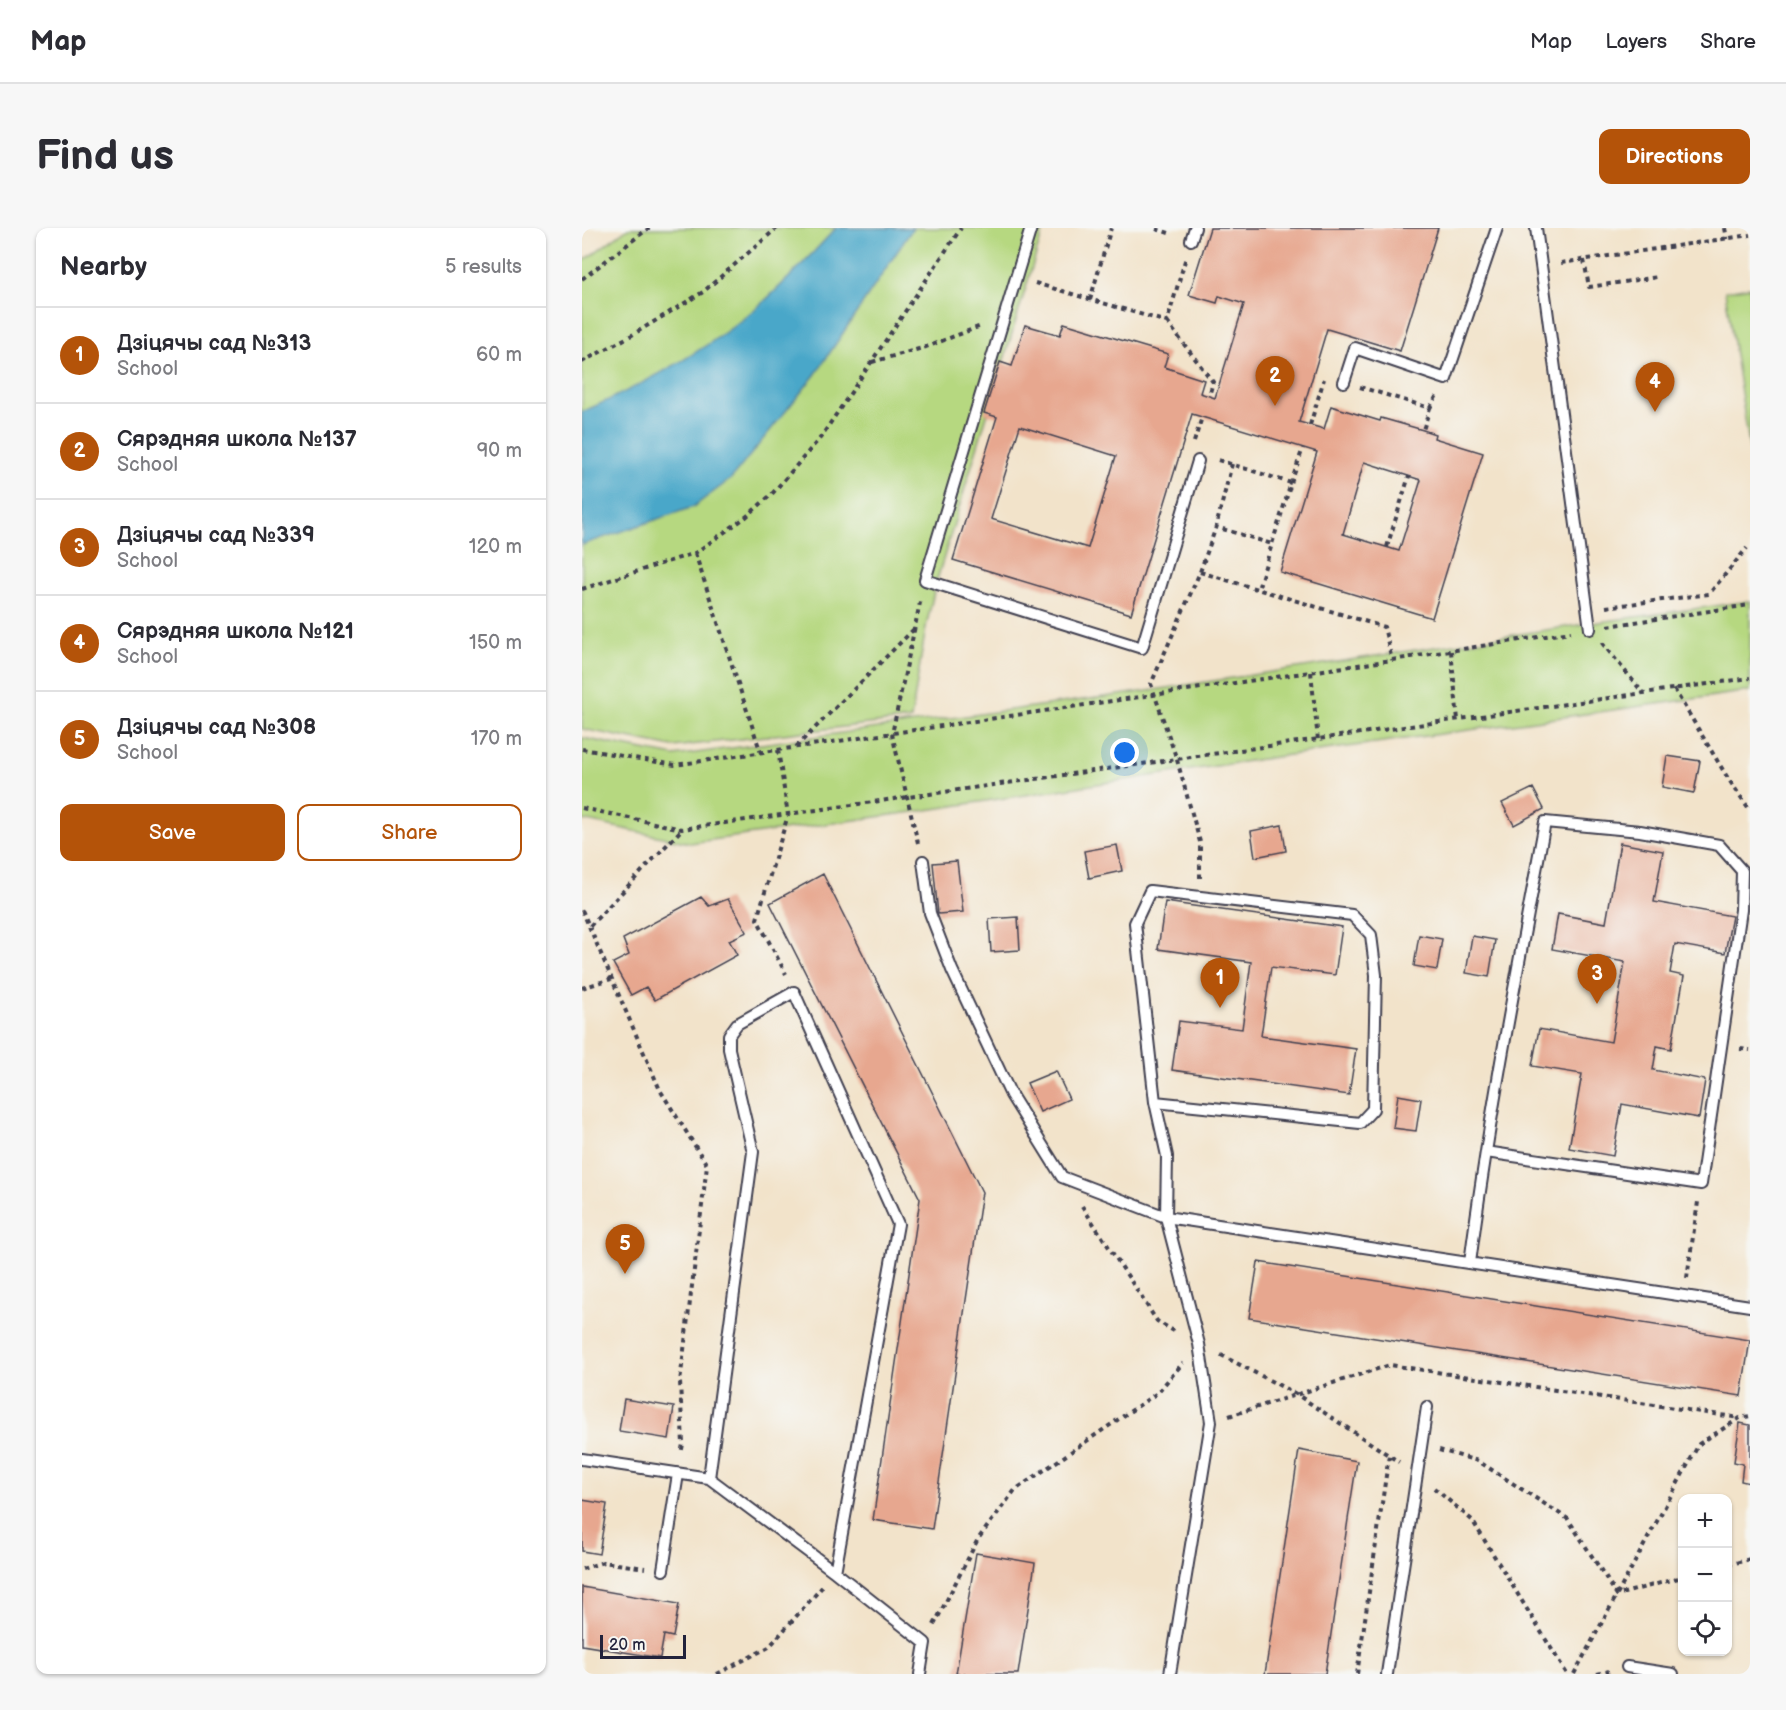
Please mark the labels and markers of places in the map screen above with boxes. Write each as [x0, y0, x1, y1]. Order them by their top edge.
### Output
pin: 2 [1256, 356, 1294, 406]
pin: 4 [1636, 362, 1674, 412]
pin: 3 [1578, 954, 1616, 1004]
pin: 1 [1200, 958, 1240, 1008]
pin: 5 [606, 1224, 645, 1274]

